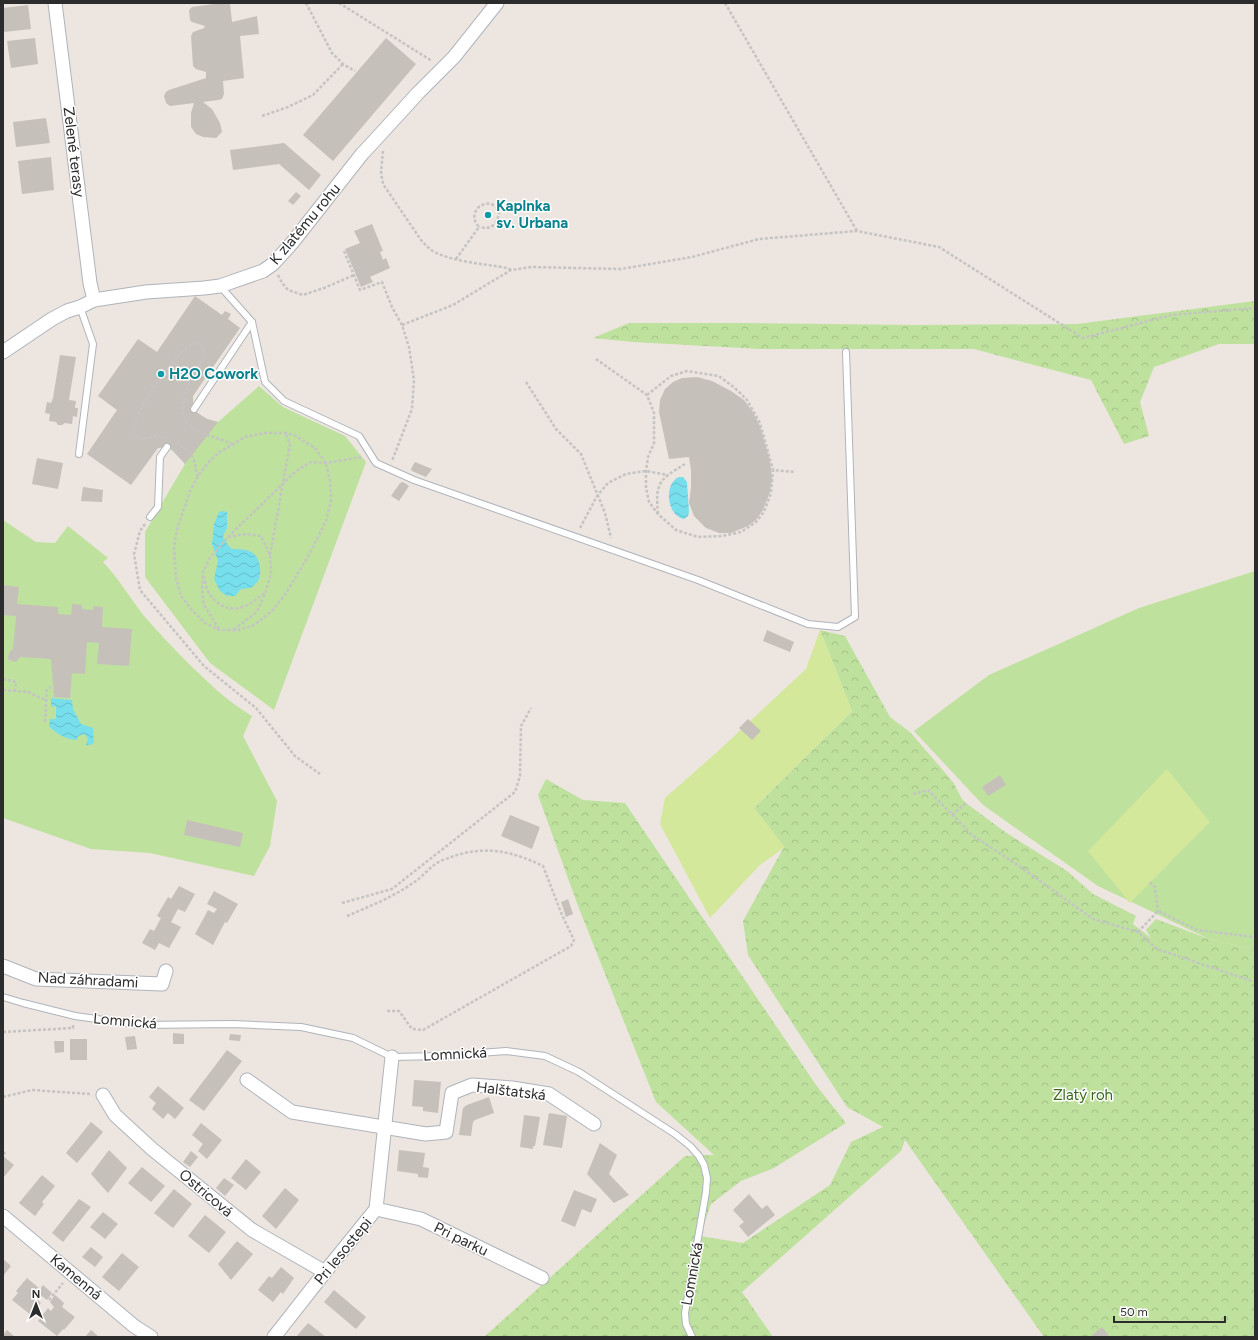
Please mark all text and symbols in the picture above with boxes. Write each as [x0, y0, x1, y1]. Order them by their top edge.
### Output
street label: Zelené terasy [60, 106, 88, 198]
street label: K zlatému rohu [266, 180, 344, 268]
place label: Kaplnka sv. Urbana [496, 197, 568, 232]
marker: Kaplnka sv. Urbana [483, 210, 493, 220]
place label: H2O Cowork [169, 365, 258, 383]
marker: H2O Cowork [156, 369, 166, 379]
street label: Nad záhradami [37, 968, 139, 992]
street label: Lomnická [92, 1009, 158, 1033]
street label: Lomnická [423, 1043, 487, 1065]
street label: Halštatská [475, 1078, 547, 1104]
park label: Zlatý roh [1053, 1086, 1113, 1104]
street label: Ostricová [175, 1165, 237, 1221]
street label: Pri lesostepi [310, 1214, 376, 1288]
street label: Pri parku [431, 1218, 491, 1260]
street label: Lomnická [678, 1241, 706, 1307]
street label: Kamenná [46, 1250, 106, 1304]
north arrow [16, 1284, 56, 1324]
text: N [32, 1288, 40, 1301]
scale bar [1114, 1298, 1225, 1324]
text: 50 m [1120, 1305, 1148, 1319]

